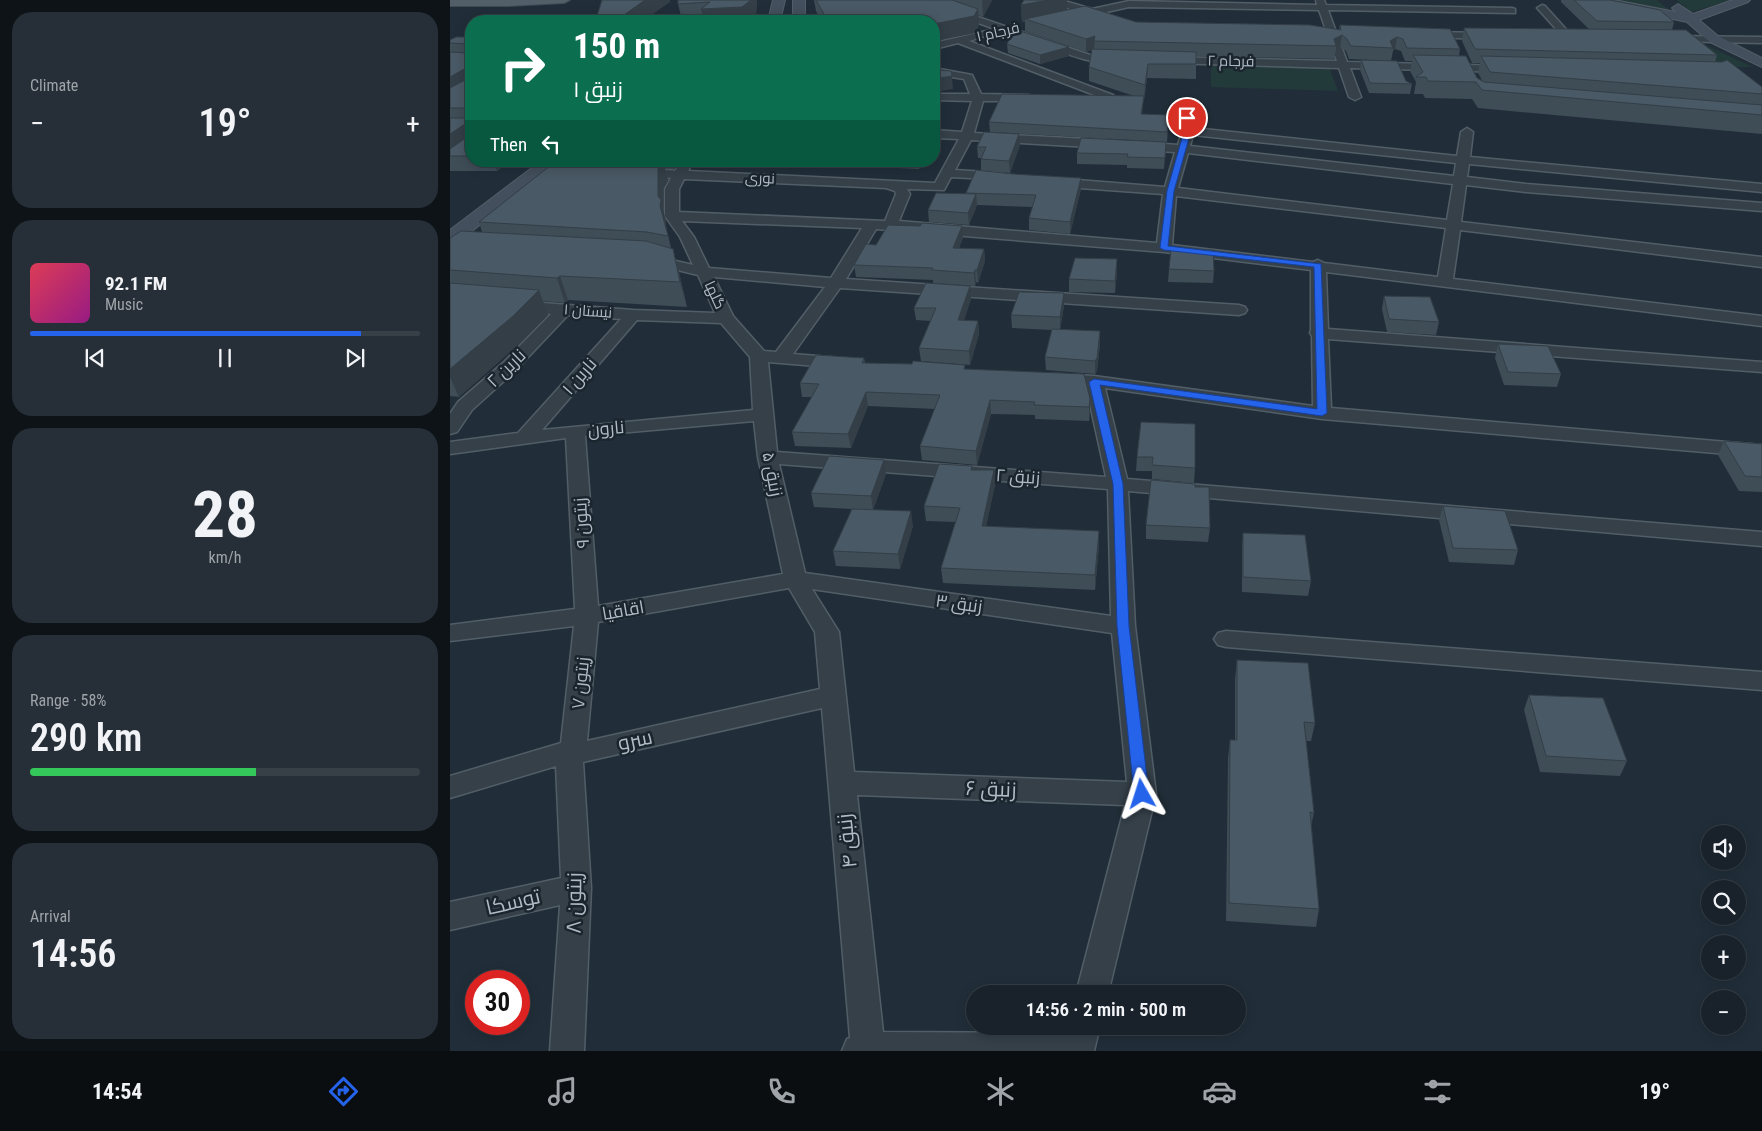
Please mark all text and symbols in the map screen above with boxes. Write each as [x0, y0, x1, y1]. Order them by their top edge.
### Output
street label: فرجام ۱ [975, 18, 1022, 47]
text: 150 m [573, 26, 660, 67]
icon: right [490, 35, 555, 100]
street label: فرجام ۲ [1207, 52, 1255, 71]
text: Climate [30, 76, 78, 95]
text: زنبق ۱ [573, 77, 623, 102]
pin [1166, 97, 1208, 139]
text: 19° [199, 101, 251, 145]
icon: arrive [1173, 104, 1201, 132]
text: − [30, 107, 44, 140]
text: + [406, 107, 420, 140]
icon: left [537, 130, 565, 158]
text: Then [490, 133, 527, 156]
street label: نوری [745, 168, 775, 189]
text: 92.1 FM [105, 272, 167, 295]
street label: گلها [700, 278, 729, 312]
text: Music [105, 295, 143, 314]
street label: نیستان ۱ [563, 300, 613, 323]
icon: previous [81, 344, 109, 372]
icon: pause [211, 344, 239, 372]
icon: next [341, 344, 369, 372]
street label: نارین ۲ [482, 345, 530, 392]
street label: نارین ۱ [557, 353, 601, 399]
street label: نارون [587, 416, 625, 441]
street label: زنبق ۵ [756, 450, 788, 498]
street label: زنبق ۲ [995, 464, 1041, 490]
text: 28 [192, 477, 258, 553]
street label: زیتون ۹ [569, 497, 594, 549]
text: km/h [209, 548, 241, 567]
street label: زنبق ۳ [934, 589, 984, 619]
street label: اقاقیا [600, 596, 646, 624]
street label: زیتون ۷ [567, 656, 594, 710]
text: Range · 58% [30, 691, 106, 710]
text: 290 km [30, 716, 142, 760]
street label: سرو [616, 725, 654, 755]
position arrow [1115, 767, 1167, 819]
street label: زنبق ۶ [965, 776, 1017, 803]
street label: زنبق ۴ [832, 812, 863, 870]
map controls [1701, 825, 1746, 1035]
button: sound [1701, 825, 1746, 870]
street label: زیتون ۸ [561, 872, 588, 934]
button: search [1701, 880, 1746, 925]
street label: توسکا [483, 884, 543, 920]
text: Arrival [30, 907, 71, 926]
text: 14:56 [30, 932, 116, 976]
button: + [1701, 935, 1746, 980]
speed limit sign: 30 [465, 970, 530, 1035]
button: − [1701, 990, 1746, 1035]
text: 14:56 · 2 min · 500 m [1026, 998, 1186, 1021]
icon: directions [326, 1074, 361, 1109]
icon: music [545, 1074, 580, 1109]
icon: phone [764, 1074, 799, 1109]
icon: climate [983, 1074, 1018, 1109]
icon: car [1202, 1074, 1237, 1109]
icon: filters [1420, 1074, 1455, 1109]
text: 14:54 [92, 1079, 142, 1104]
text: 19° [1639, 1079, 1670, 1104]

